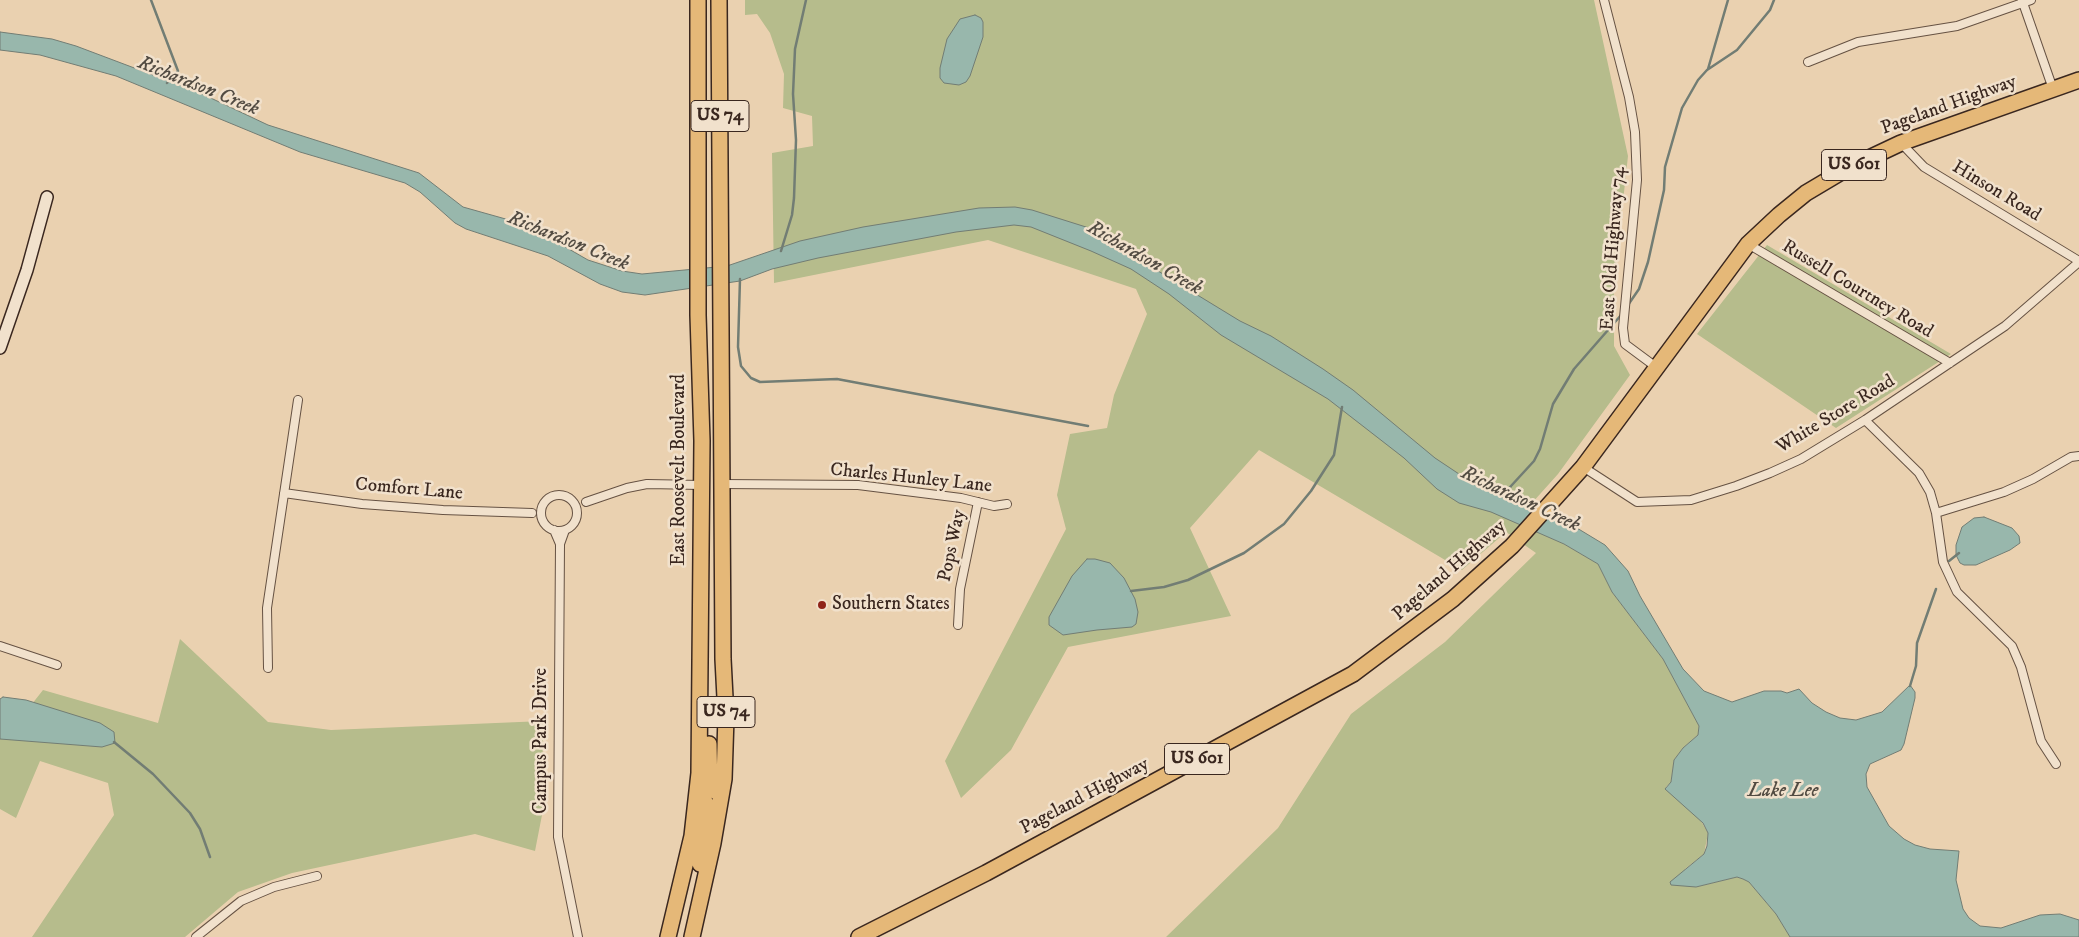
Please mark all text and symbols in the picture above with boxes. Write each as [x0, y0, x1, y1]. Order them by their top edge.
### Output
water label: Richardson Creek [134, 52, 262, 122]
street label: Pageland Highway [1878, 71, 2020, 141]
road number: US 74 [691, 100, 749, 132]
road number: US 601 [1822, 150, 1886, 180]
street label: Hinson Road [1947, 157, 2045, 227]
street label: East Old Highway 74 [1597, 166, 1631, 332]
water label: Richardson Creek [504, 207, 632, 277]
water label: Richardson Creek [1082, 216, 1206, 302]
street label: Russell Courtney Road [1777, 236, 1937, 344]
street label: White Store Road [1773, 371, 1899, 459]
street label: East Roosevelt Boulevard [669, 374, 691, 566]
street label: Charles Hunley Lane [829, 459, 993, 499]
water label: Richardson Creek [1457, 462, 1583, 538]
street label: Comfort Lane [354, 474, 464, 506]
street label: Pops Way [934, 508, 972, 584]
street label: Pageland Highway [1389, 516, 1511, 626]
place label: Southern States [832, 594, 950, 616]
marker: Southern States [816, 599, 828, 611]
street label: Campus Park Drive [531, 668, 553, 814]
road number: US 74 [697, 696, 755, 728]
road number: US 601 [1164, 744, 1230, 774]
street label: Pageland Highway [1017, 753, 1153, 841]
water label: Lake Lee [1748, 780, 1818, 804]

